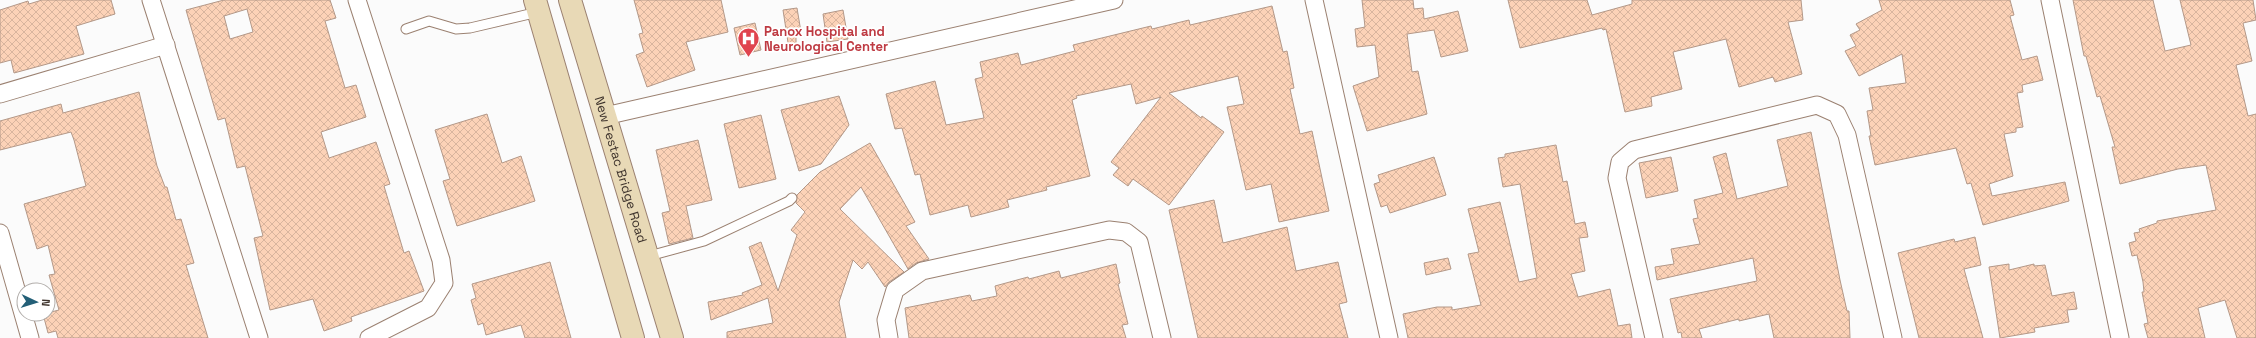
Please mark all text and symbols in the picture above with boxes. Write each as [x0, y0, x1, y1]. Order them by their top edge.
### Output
place label: Panox Hospital and Neurological Center [764, 23, 888, 55]
hospital icon: Panox Hospital and Neurological Center [736, 25, 762, 58]
street label: New Festac Bridge Road [591, 94, 651, 245]
north arrow [16, 282, 56, 322]
text: N [39, 299, 53, 307]

